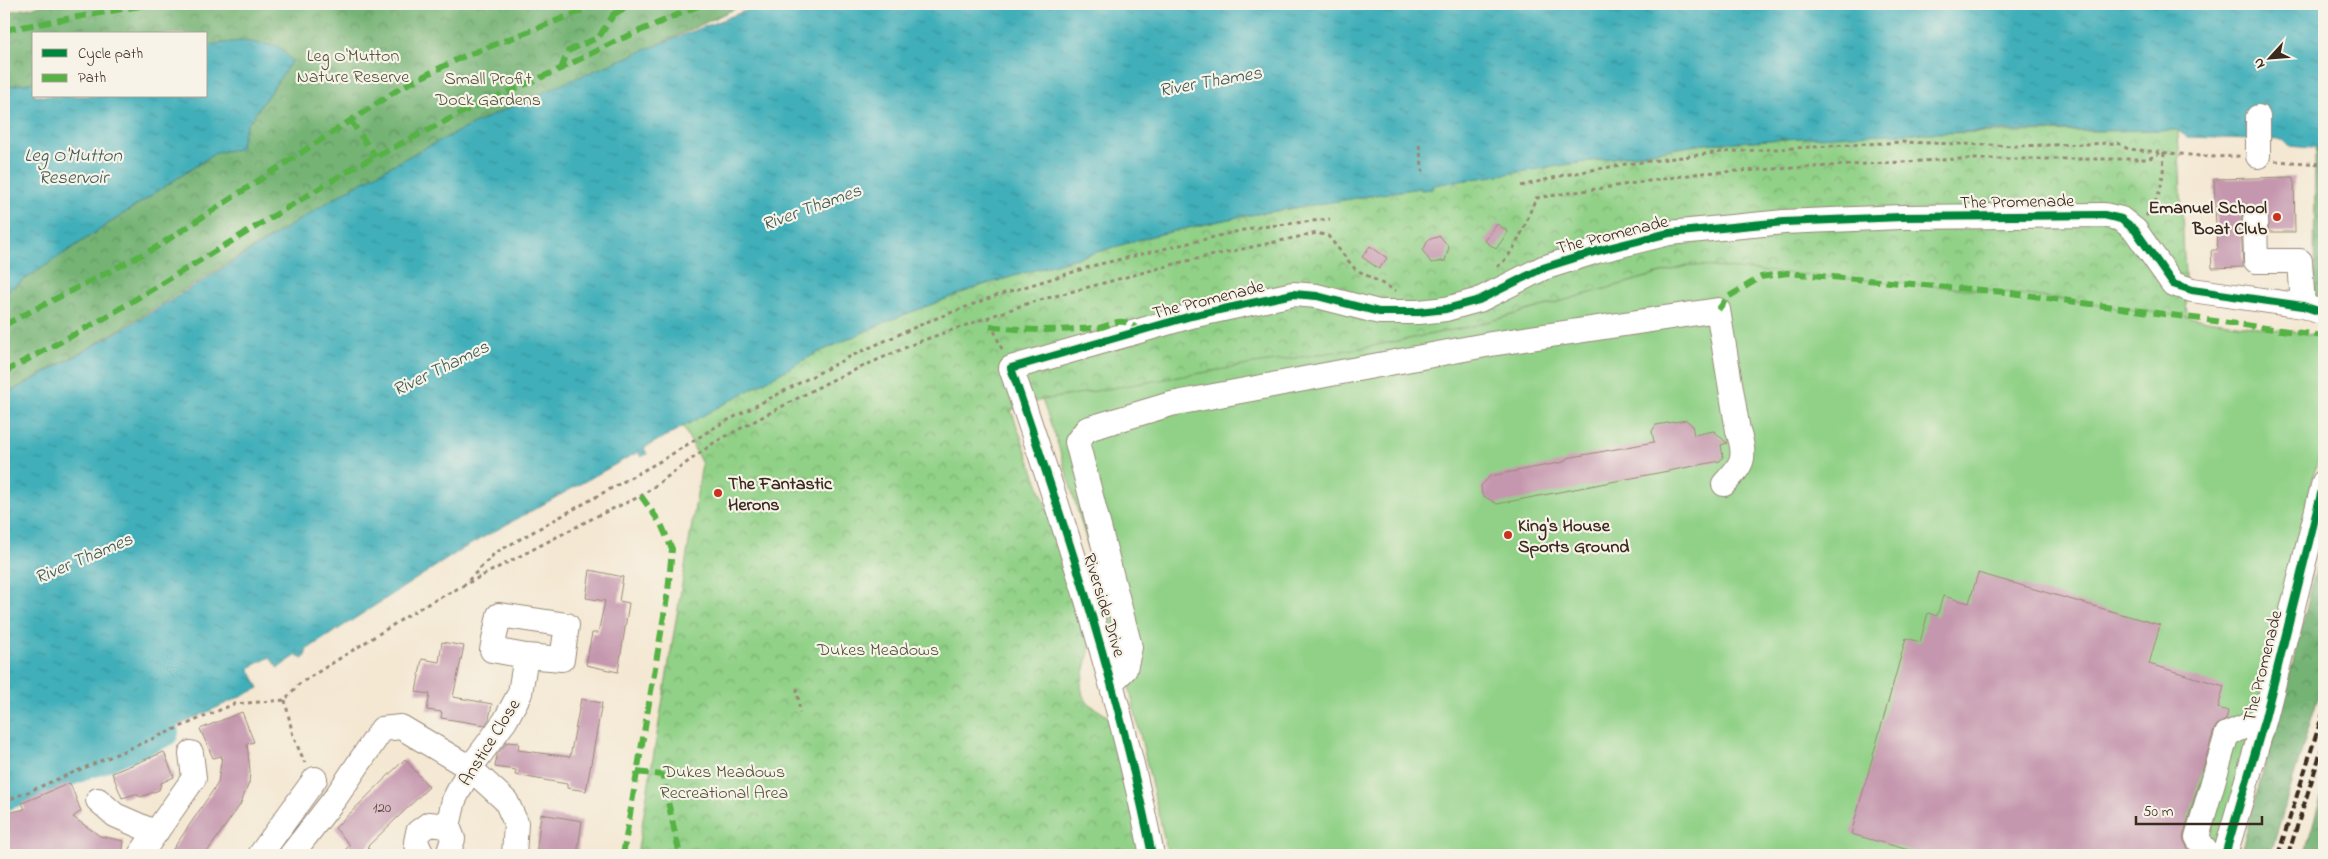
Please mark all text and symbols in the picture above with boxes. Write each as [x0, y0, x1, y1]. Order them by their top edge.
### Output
legend [32, 32, 208, 98]
north arrow [2246, 32, 2296, 82]
text: Cycle path [78, 43, 143, 66]
park label: Leg O'Mutton Nature Reserve [297, 44, 410, 91]
text: N [2248, 54, 2271, 72]
water label: River Thames [1157, 60, 1264, 105]
text: Path [78, 67, 106, 89]
park label: Small Profit Dock Gardens [434, 67, 541, 114]
water label: Leg O'Mutton Reservoir [24, 143, 122, 192]
water label: River Thames [758, 178, 866, 239]
street label: The Promenade [1960, 189, 2075, 217]
place label: Emanuel School Boat Club [2148, 196, 2267, 243]
street label: The Promenade [1554, 209, 1672, 262]
marker: Emanuel School Boat Club [2271, 211, 2283, 223]
street label: The Promenade [1150, 274, 1268, 327]
water label: River Thames [388, 334, 494, 404]
place label: The Fantastic Herons [728, 472, 833, 519]
marker: The Fantastic Herons [712, 487, 724, 499]
place label: King's House Sports Ground [1518, 514, 1630, 561]
water label: River Thames [31, 526, 137, 592]
marker: King's House Sports Ground [1502, 529, 1514, 541]
street label: Riverside Drive [1075, 551, 1131, 661]
street label: The Promenade [2237, 607, 2291, 725]
park label: Dukes Meadows [816, 638, 939, 664]
street label: Anstice Close [454, 694, 528, 792]
park label: Dukes Meadows Recreational Area [660, 760, 788, 807]
scale bar [2136, 794, 2262, 826]
house number: 120 [373, 797, 392, 819]
text: 50 m [2143, 801, 2174, 823]

